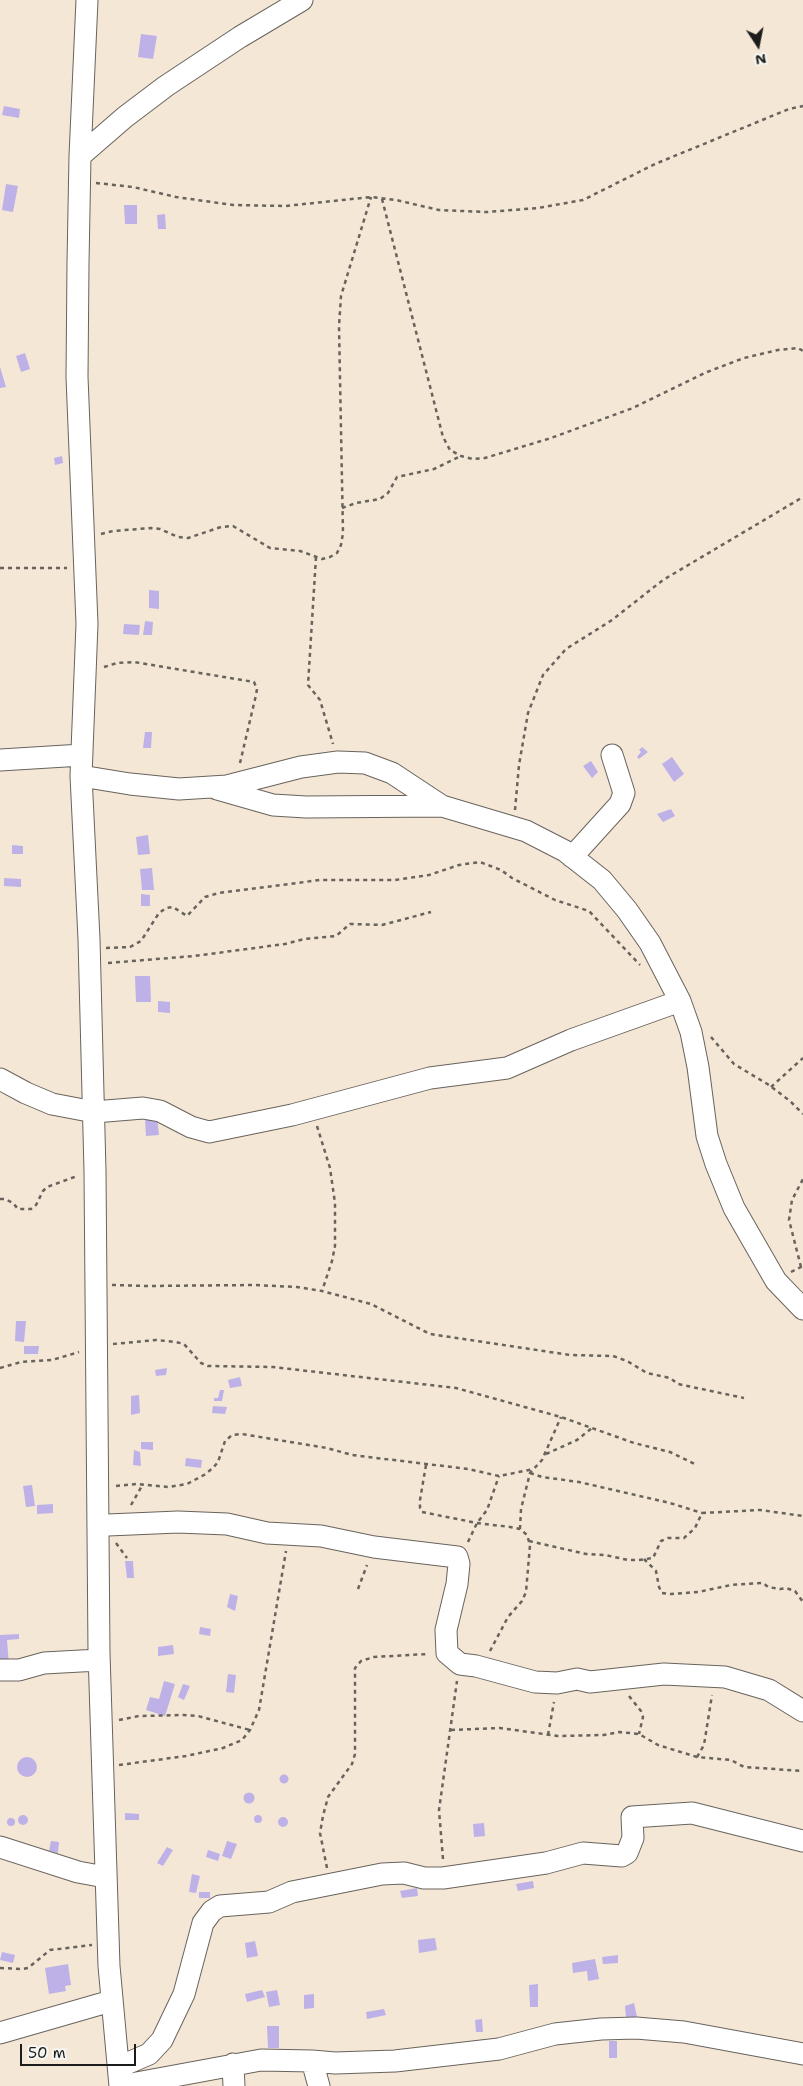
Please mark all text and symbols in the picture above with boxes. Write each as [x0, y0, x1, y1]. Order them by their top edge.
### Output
north arrow [733, 20, 783, 70]
text: N [754, 50, 768, 70]
scale bar [22, 2034, 139, 2066]
text: 50 m [28, 2043, 66, 2063]

